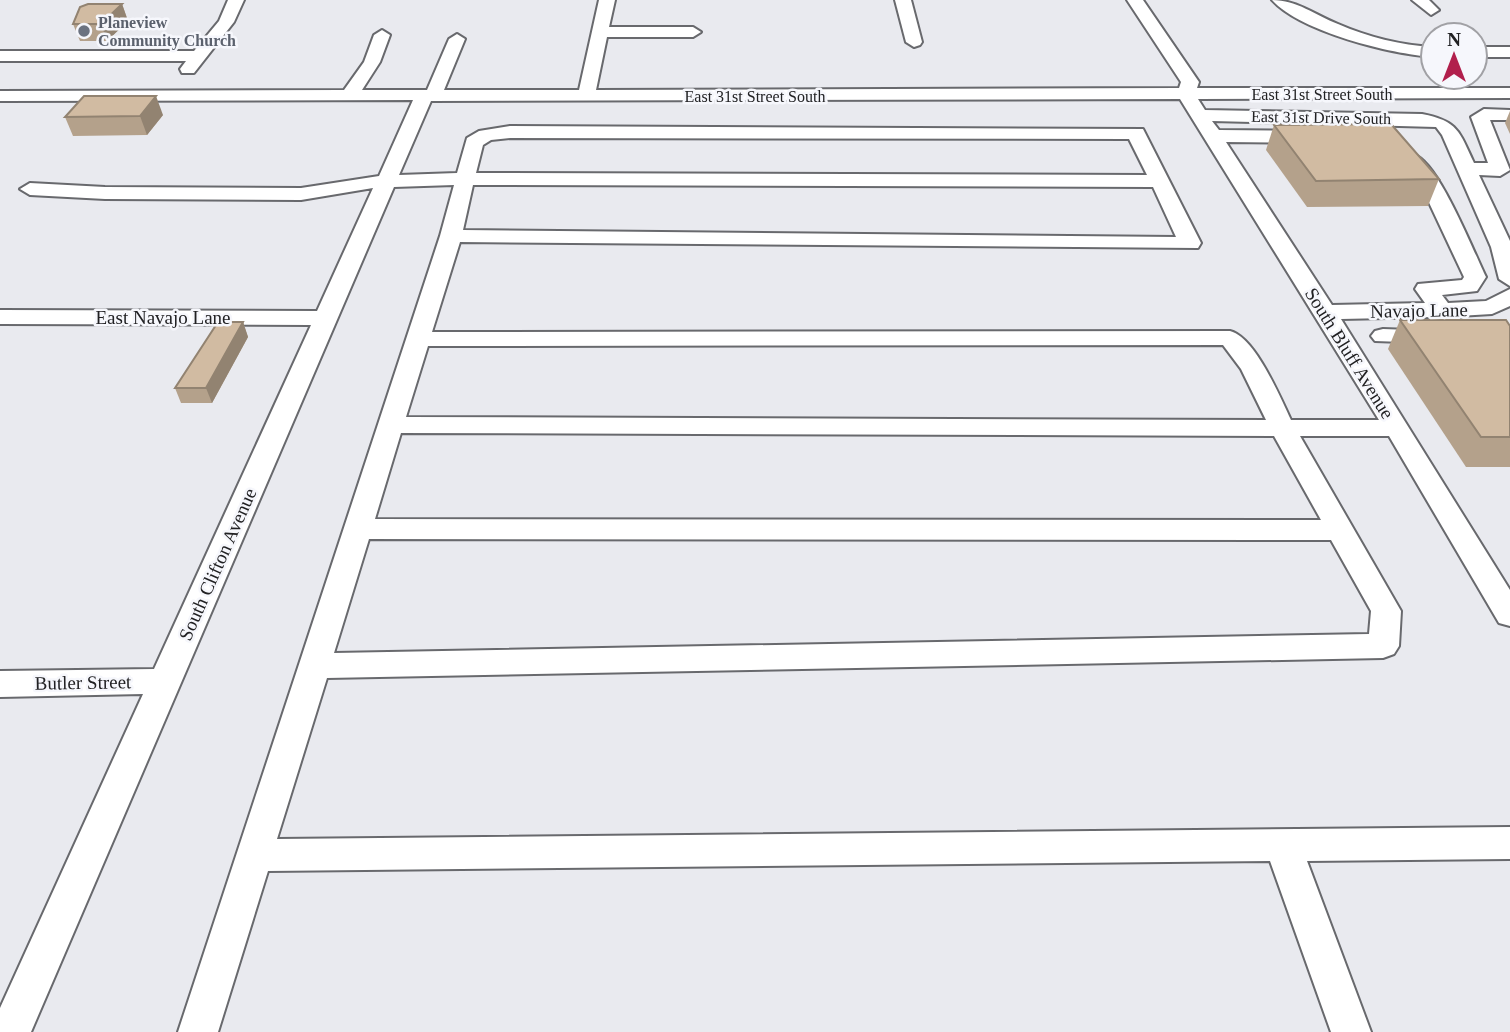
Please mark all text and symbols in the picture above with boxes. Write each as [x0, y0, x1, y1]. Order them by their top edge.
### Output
place label: Planeview Community Church [98, 14, 236, 50]
north arrow [1419, 21, 1489, 91]
marker: Planeview Community Church [76, 23, 92, 39]
text: N [1447, 29, 1461, 50]
street label: East 31st Street South [1252, 86, 1392, 103]
street label: East 31st Street South [685, 88, 825, 105]
street label: East 31st Drive South [1251, 108, 1391, 127]
street label: South Bluff Avenue [1301, 284, 1398, 423]
street label: Navajo Lane [1370, 299, 1468, 322]
street label: East Navajo Lane [95, 307, 231, 328]
street label: South Clifton Avenue [174, 485, 260, 644]
street label: Butler Street [35, 671, 132, 694]

